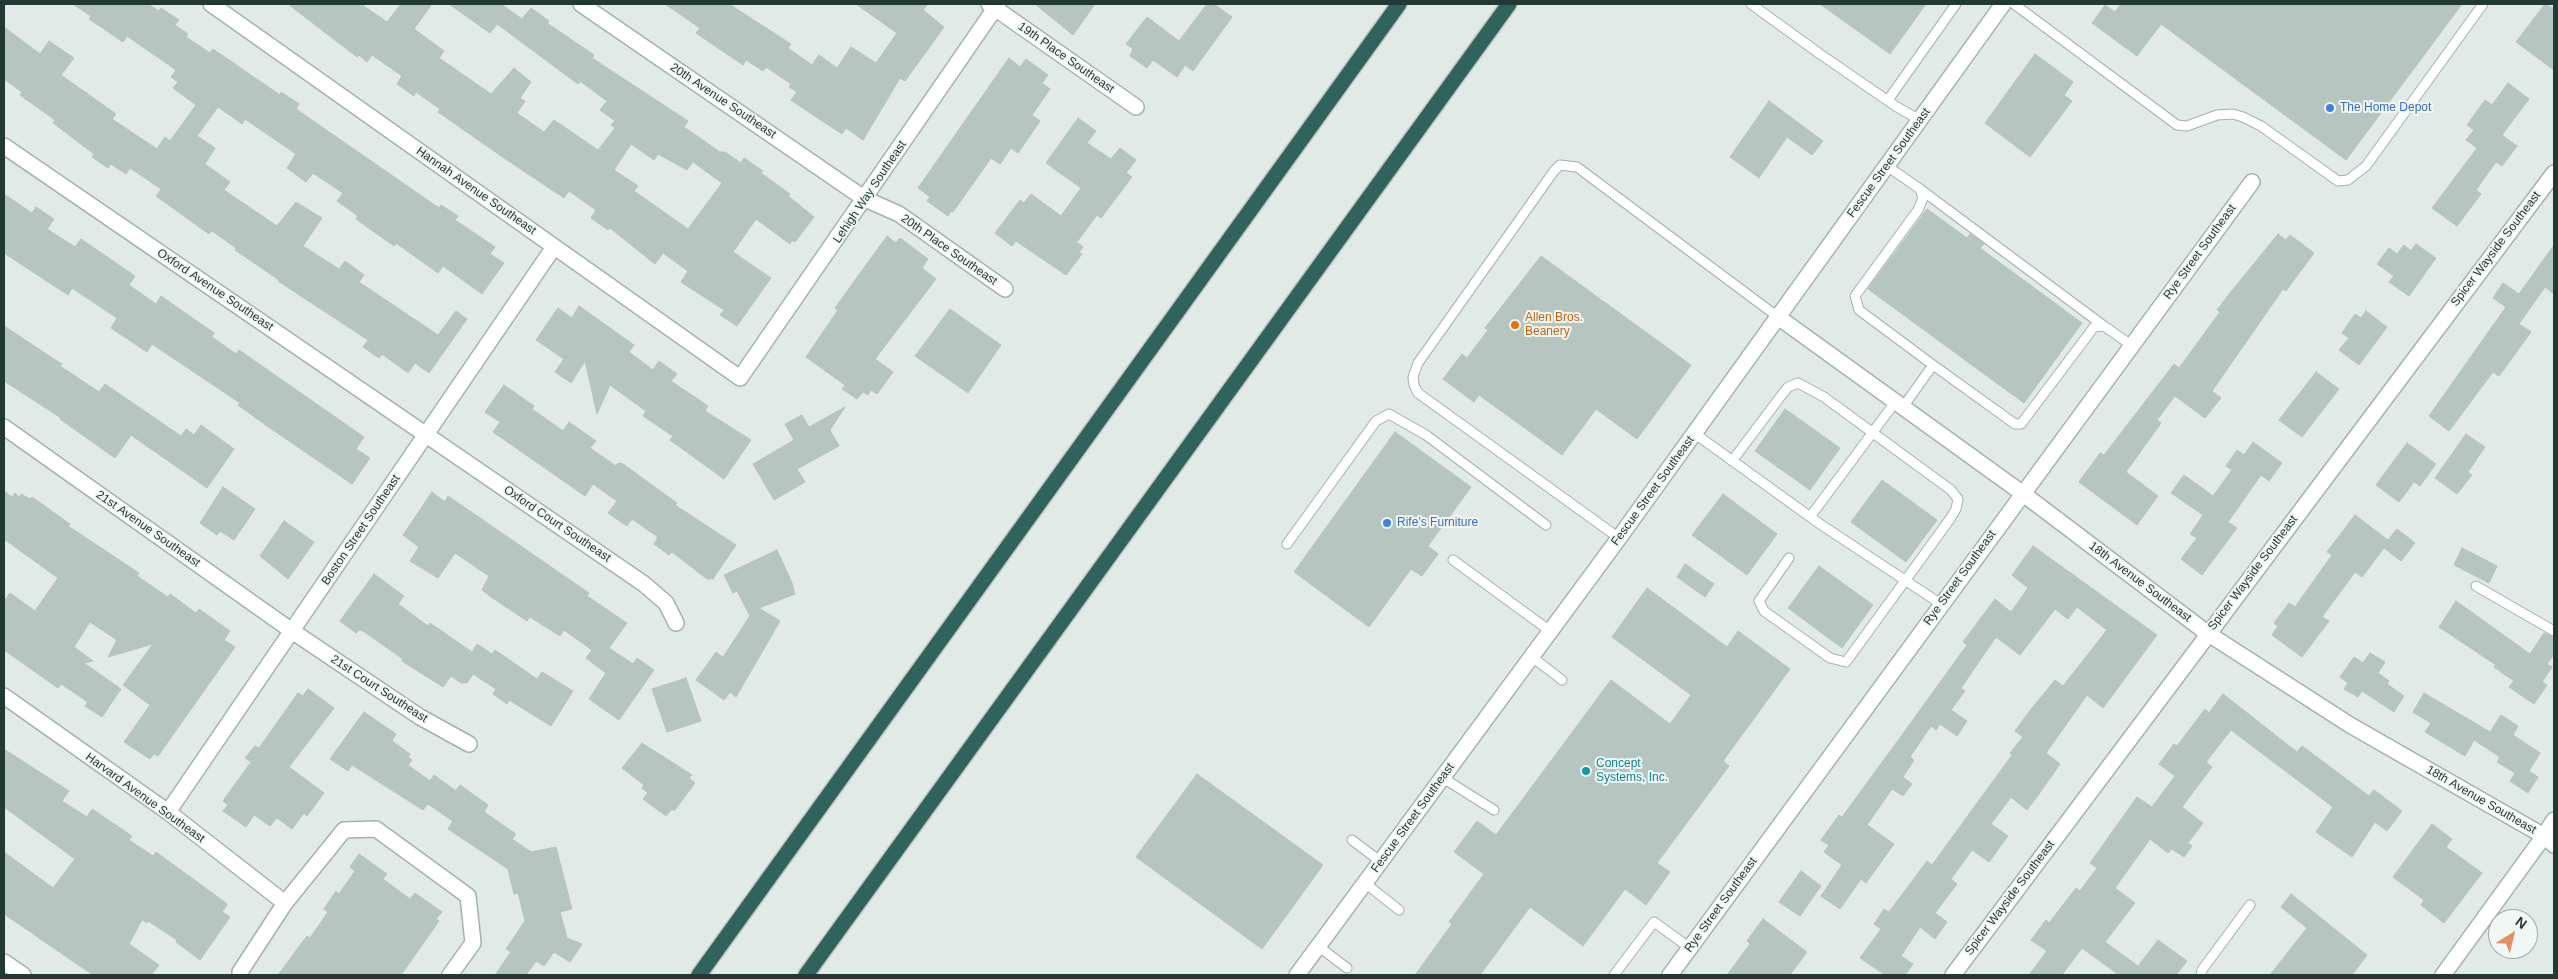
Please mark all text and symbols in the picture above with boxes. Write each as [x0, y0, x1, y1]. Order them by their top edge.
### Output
street label: 19th Place Southeast [1015, 19, 1117, 97]
street label: 20th Avenue Southeast [667, 60, 779, 142]
place label: The Home Depot [2340, 101, 2431, 115]
marker: The Home Depot [2324, 102, 2336, 114]
street label: Fescue Street Southeast [1844, 105, 1934, 221]
street label: Lehigh Way Southeast [830, 138, 910, 246]
street label: Hannah Avenue Southeast [413, 144, 539, 238]
street label: Spicer Wayside Southeast [2448, 189, 2544, 309]
street label: Rye Street Southeast [2161, 202, 2239, 302]
street label: 20th Place Southeast [898, 211, 1000, 289]
street label: Oxford Avenue Southeast [154, 246, 276, 334]
place label: Allen Bros. Beanery [1525, 311, 1583, 339]
marker: Allen Bros. Beanery [1509, 319, 1521, 331]
street label: Fescue Street Southeast [1608, 433, 1698, 549]
street label: Boston Street Southeast [319, 472, 403, 588]
street label: Oxford Court Southeast [501, 483, 613, 565]
street label: 21st Avenue Southeast [93, 488, 203, 570]
street label: Spicer Wayside Southeast [2205, 513, 2301, 633]
place label: Rife’s Furniture [1397, 516, 1478, 530]
marker: Rife’s Furniture [1381, 517, 1393, 529]
street label: Rye Street Southeast [1921, 528, 1999, 628]
street label: 18th Avenue Southeast [2086, 539, 2194, 625]
street label: 21st Court Southeast [328, 652, 430, 726]
street label: Harvard Avenue Southeast [83, 750, 207, 846]
place label: Concept Systems, Inc. [1596, 757, 1668, 785]
street label: Fescue Street Southeast [1368, 760, 1458, 876]
street label: 18th Avenue Southeast [2423, 763, 2539, 837]
marker: Concept Systems, Inc. [1580, 765, 1592, 777]
street label: Spicer Wayside Southeast [1962, 838, 2058, 958]
street label: Rye Street Southeast [1682, 855, 1760, 955]
north arrow [2488, 909, 2538, 959]
text: N [2512, 913, 2530, 932]

